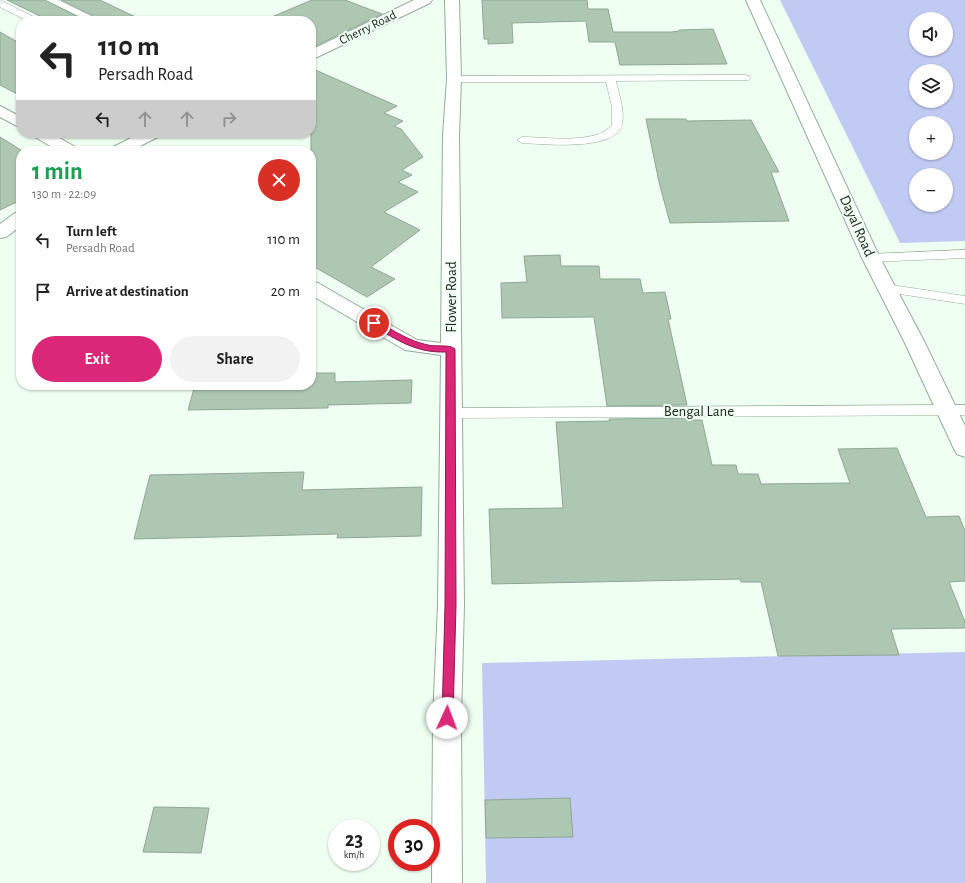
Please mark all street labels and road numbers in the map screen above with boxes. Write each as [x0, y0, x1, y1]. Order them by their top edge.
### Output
street label: Cherry Road [337, 9, 399, 47]
street label: Dayal Road [837, 193, 877, 259]
street label: Flower Road [444, 261, 459, 333]
street label: Bengal Lane [664, 404, 734, 419]

